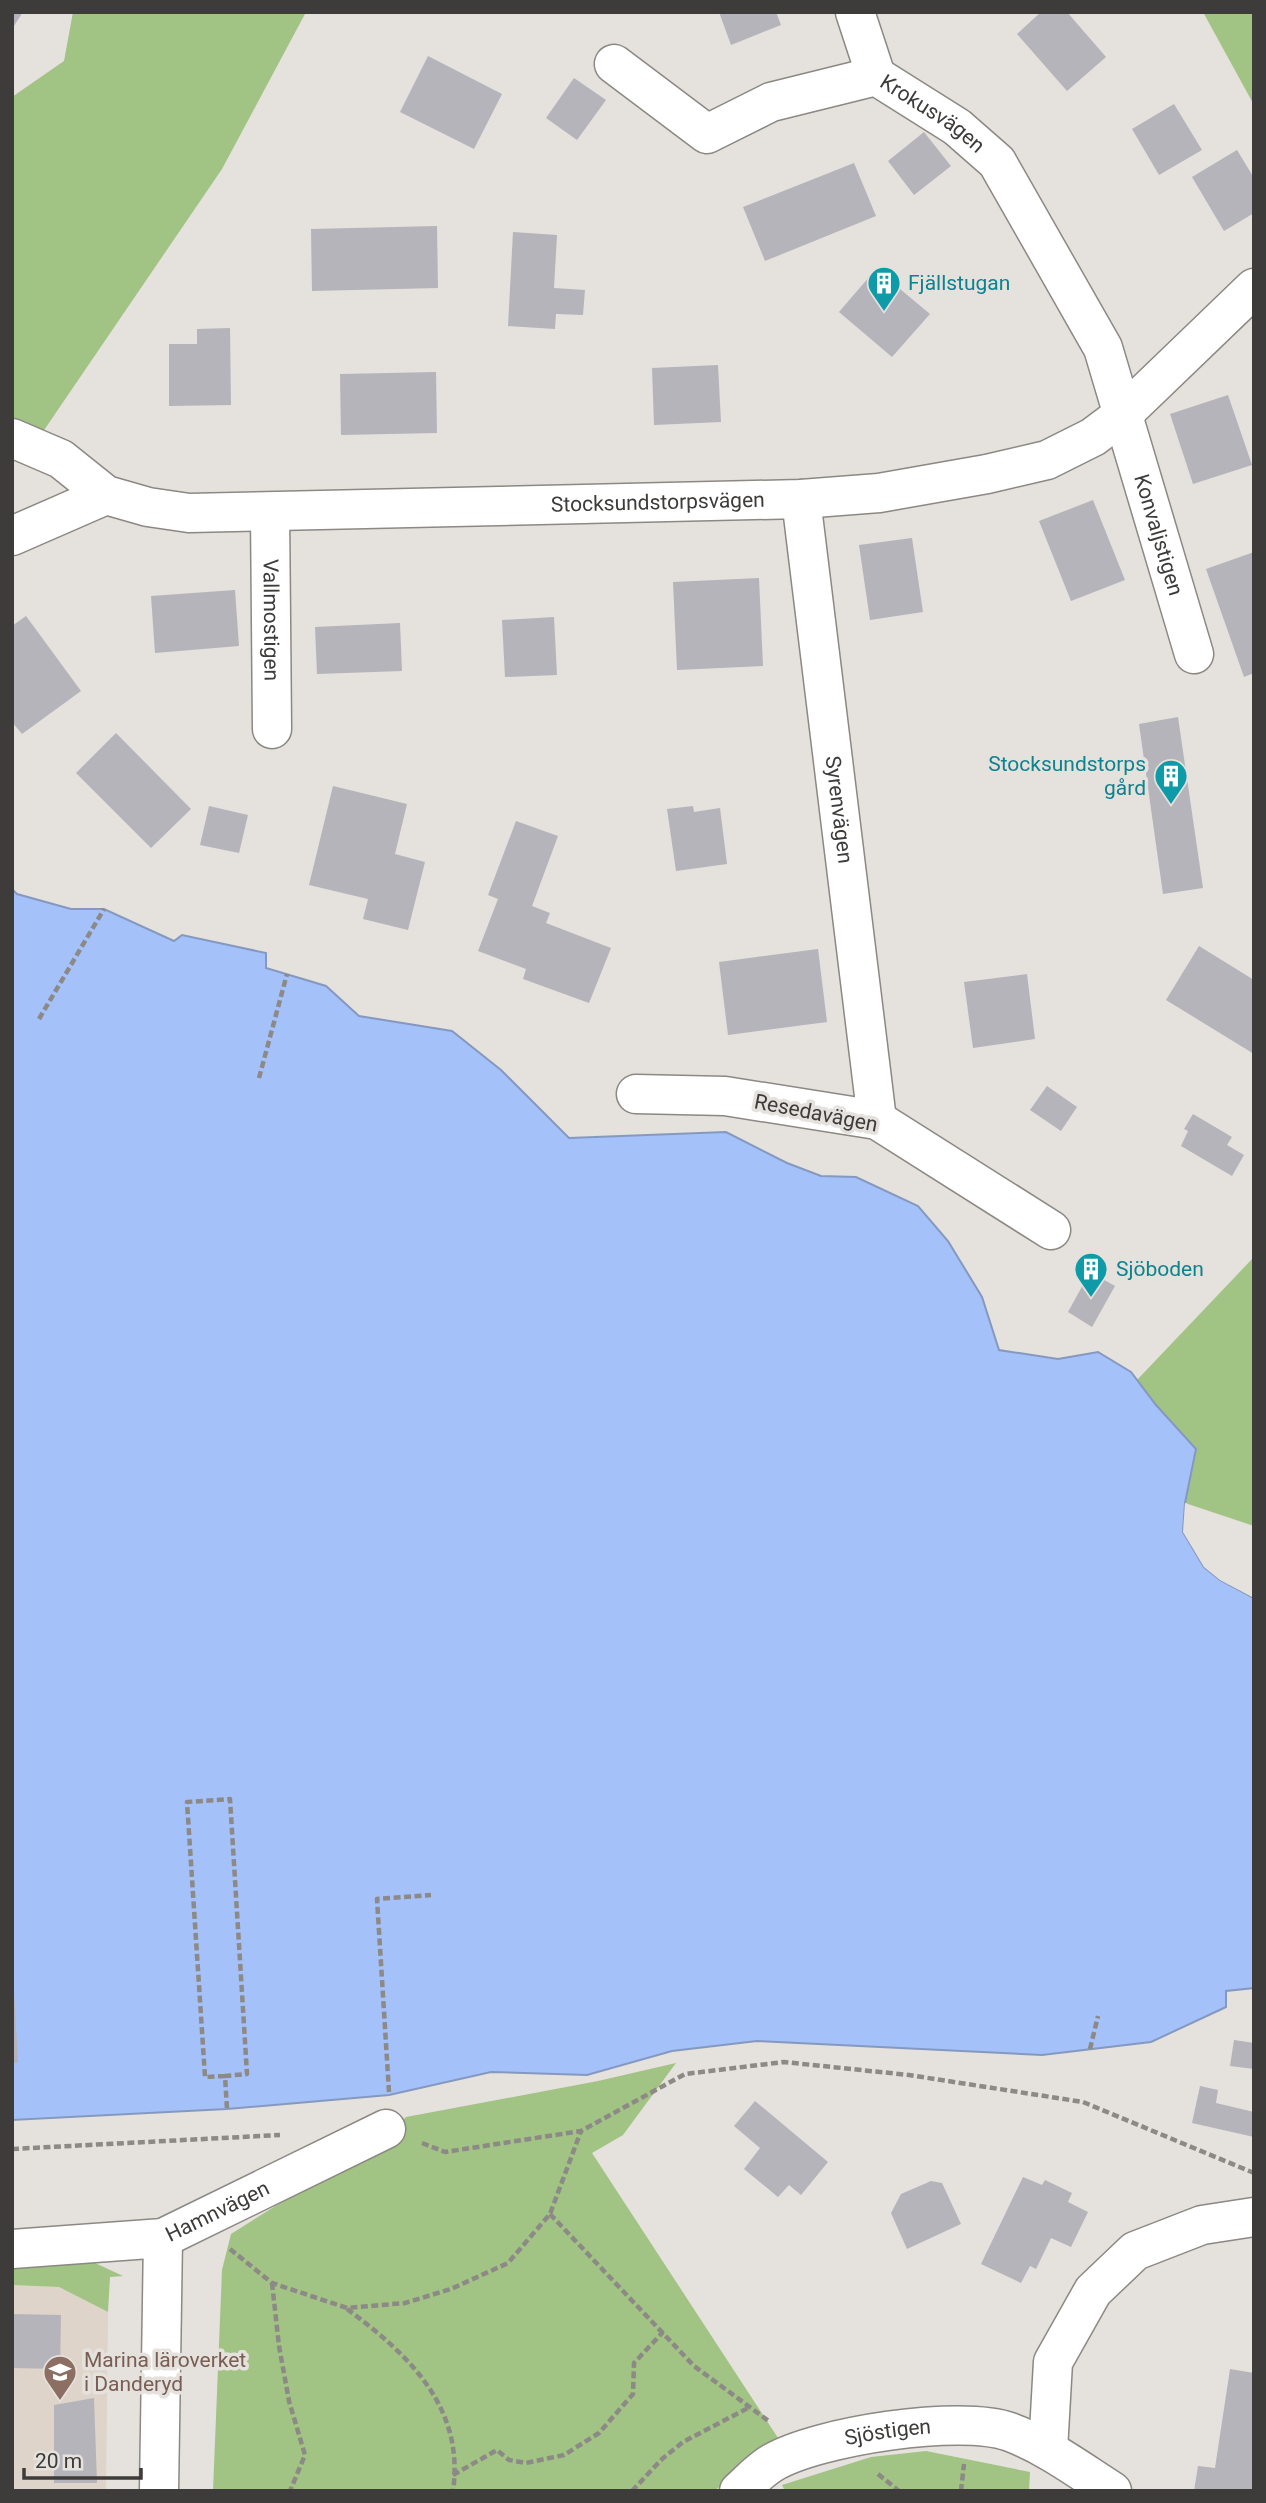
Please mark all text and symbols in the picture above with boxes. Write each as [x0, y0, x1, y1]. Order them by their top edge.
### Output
street label: Krokusvägen [876, 70, 990, 158]
building icon: Fjällstugan [865, 264, 903, 313]
place label: Fjällstugan [908, 271, 1010, 295]
street label: Konvaljstigen [1129, 471, 1188, 598]
street label: Stocksundstorpsvägen [551, 488, 765, 517]
street label: Vallmostigen [258, 559, 284, 681]
place label: Stocksundstorps gård [988, 752, 1146, 800]
street label: Syrenvägen [821, 755, 857, 865]
building icon: Stocksundstorps gård [1152, 757, 1190, 806]
street label: Resedavägen [752, 1089, 880, 1137]
building icon: Sjöboden [1072, 1250, 1110, 1299]
place label: Sjöboden [1116, 1257, 1204, 1281]
street label: Hamnvägen [162, 2176, 273, 2247]
place label: Marina läroverket i Danderyd [84, 2348, 246, 2396]
school or university icon: Marina läroverket i Danderyd [41, 2353, 79, 2402]
street label: Sjöstigen [842, 2414, 932, 2450]
scale bar [24, 2436, 142, 2480]
text: 20 m [35, 2449, 82, 2473]

